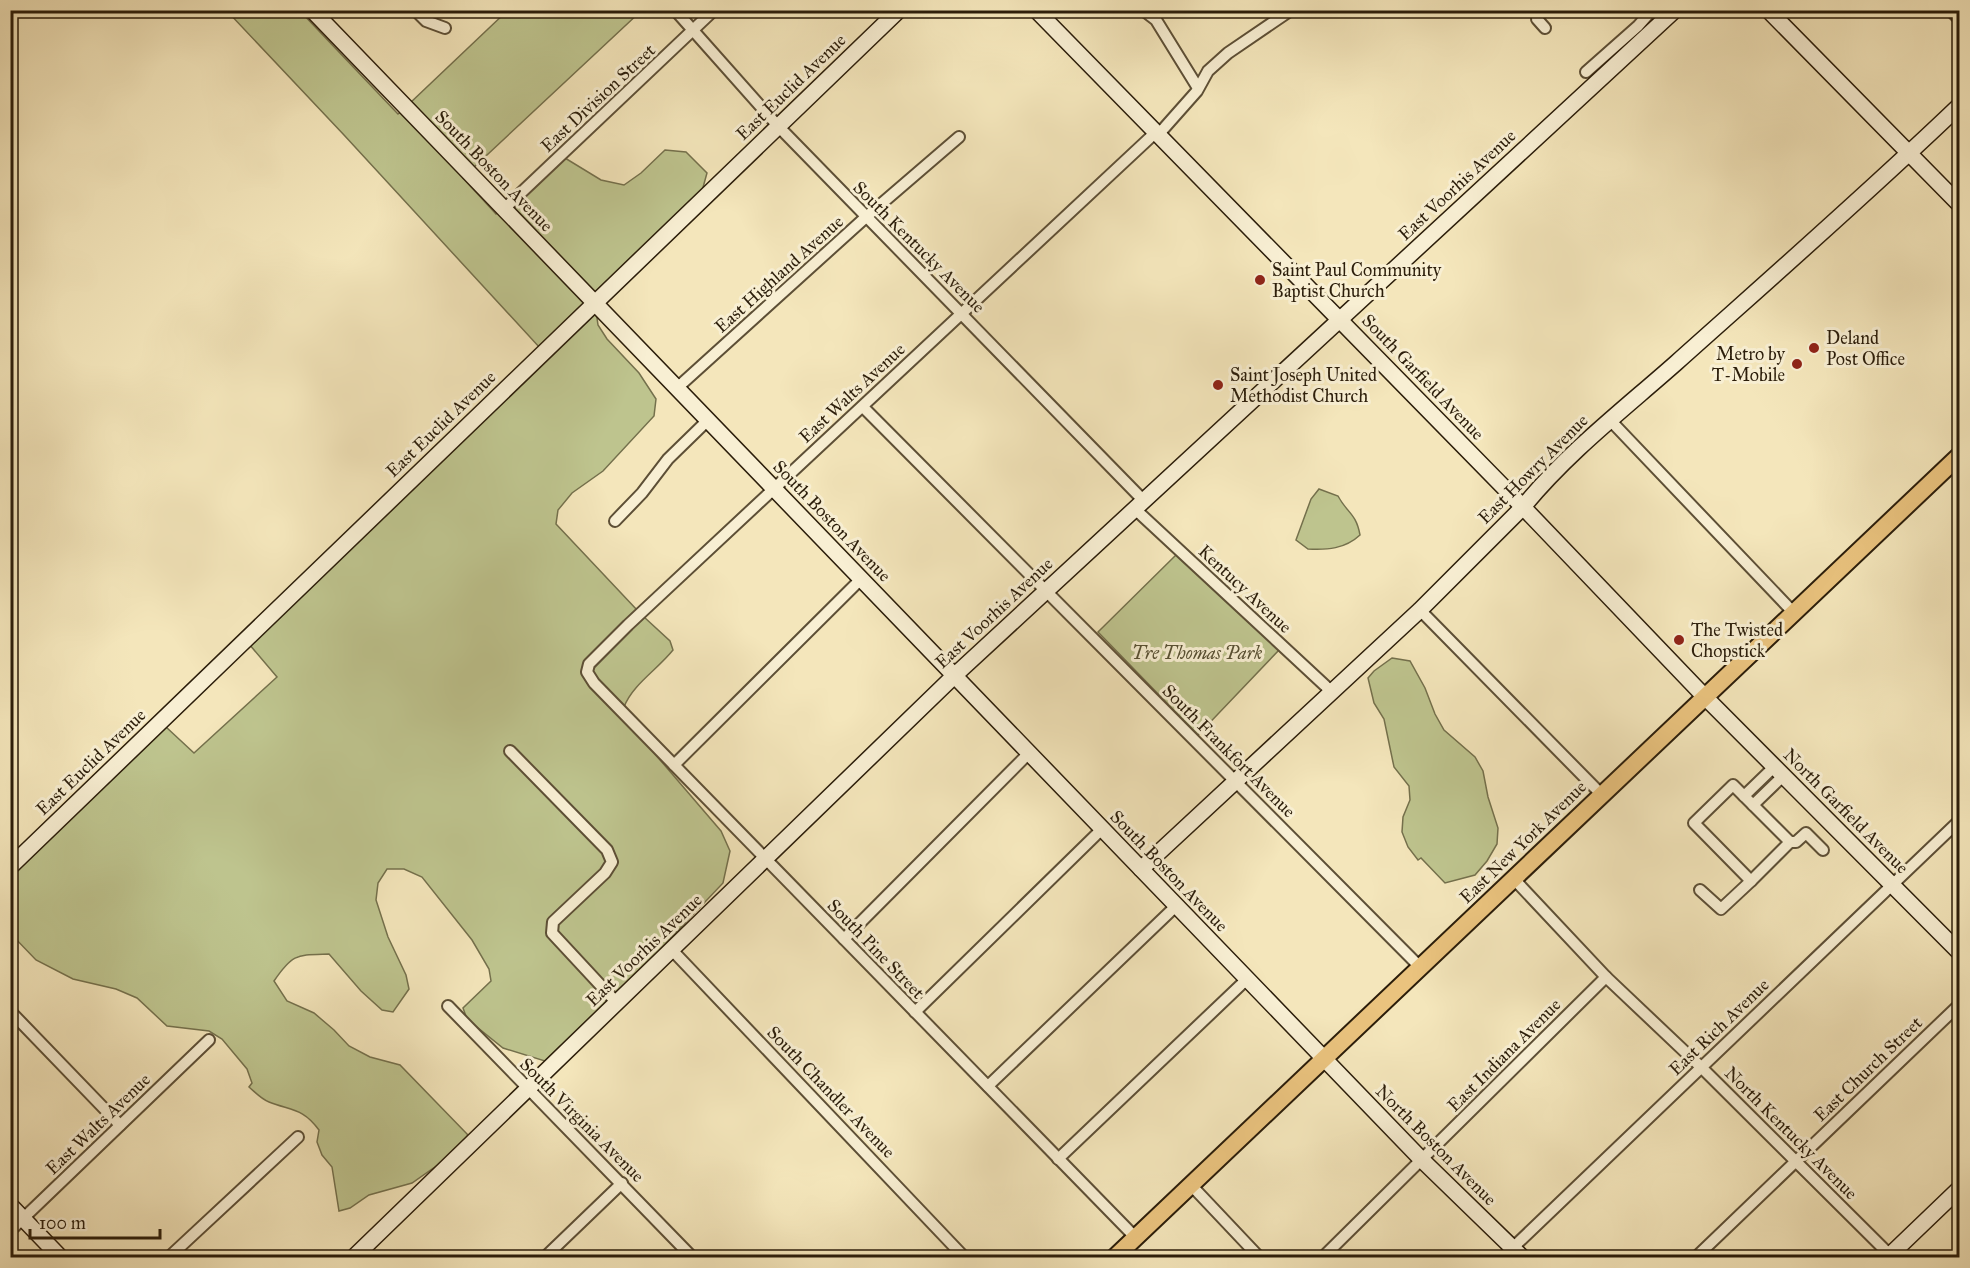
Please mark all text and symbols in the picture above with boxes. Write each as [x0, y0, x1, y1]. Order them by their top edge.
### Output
street label: East Euclid Avenue [732, 29, 850, 145]
street label: East Division Street [536, 39, 660, 157]
street label: South Boston Avenue [430, 106, 558, 236]
street label: East Voorhis Avenue [1394, 125, 1520, 245]
street label: South Kentucky Avenue [848, 176, 990, 318]
street label: East Highland Avenue [710, 210, 848, 338]
place label: Saint Paul Community Baptist Church [1272, 259, 1442, 302]
marker: Saint Paul Community Baptist Church [1253, 273, 1267, 287]
street label: South Garfield Avenue [1357, 309, 1489, 445]
place label: Deland Post Office [1826, 327, 1905, 370]
street label: East Walts Avenue [794, 338, 910, 448]
marker: Deland Post Office [1807, 341, 1821, 355]
place label: Metro by T-Mobile [1712, 343, 1786, 386]
marker: Metro by T-Mobile [1790, 357, 1804, 371]
place label: Saint Joseph United Methodist Church [1230, 364, 1377, 407]
street label: East Euclid Avenue [382, 366, 500, 482]
marker: Saint Joseph United Methodist Church [1211, 378, 1225, 392]
street label: East Howry Avenue [1473, 409, 1593, 529]
street label: South Boston Avenue [768, 456, 896, 586]
street label: Kentucy Avenue [1194, 540, 1296, 638]
street label: East Voorhis Avenue [931, 553, 1057, 673]
place label: The Twisted Chopstick [1691, 619, 1783, 662]
marker: The Twisted Chopstick [1672, 633, 1686, 647]
park label: Tre Thomas Park [1132, 642, 1262, 664]
street label: South Frankfort Avenue [1158, 680, 1300, 822]
street label: East Euclid Avenue [32, 704, 150, 820]
street label: North Garfield Avenue [1779, 744, 1913, 878]
street label: East New York Avenue [1455, 776, 1591, 908]
street label: South Boston Avenue [1105, 806, 1233, 936]
street label: East Voorhis Avenue [581, 889, 707, 1011]
street label: South Pine Street [823, 894, 930, 1004]
street label: East Rich Avenue [1664, 974, 1774, 1080]
street label: East Indiana Avenue [1443, 994, 1565, 1116]
street label: East Church Street [1809, 1011, 1927, 1126]
street label: South Chandler Avenue [762, 1021, 900, 1163]
street label: South Virginia Avenue [514, 1053, 649, 1188]
street label: North Kentucky Avenue [1720, 1062, 1862, 1204]
street label: East Walts Avenue [41, 1069, 155, 1179]
street label: North Boston Avenue [1371, 1080, 1501, 1210]
scale bar [30, 1202, 160, 1240]
text: 100 m [39, 1212, 86, 1234]

